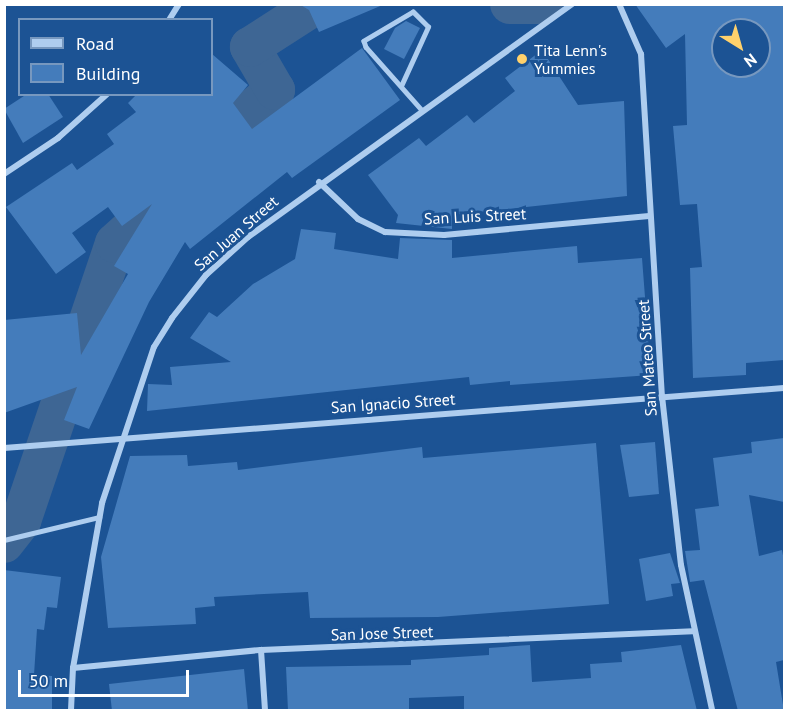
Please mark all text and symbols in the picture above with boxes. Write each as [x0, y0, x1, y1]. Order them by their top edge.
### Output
legend [18, 18, 213, 96]
north arrow [711, 18, 771, 78]
text: Road [76, 32, 114, 55]
place label: Tita Lenn's Yummies [534, 40, 607, 78]
text: N [740, 50, 761, 72]
marker: Tita Lenn's Yummies [515, 52, 529, 66]
text: Building [76, 62, 140, 85]
street label: San Juan Street [190, 191, 282, 275]
street label: San Luis Street [423, 204, 527, 228]
street label: San Mateo Street [633, 299, 661, 417]
street label: San Ignacio Street [330, 389, 456, 417]
street label: San Jose Street [330, 622, 434, 644]
scale bar [21, 658, 192, 696]
text: 50 m [29, 669, 68, 692]

